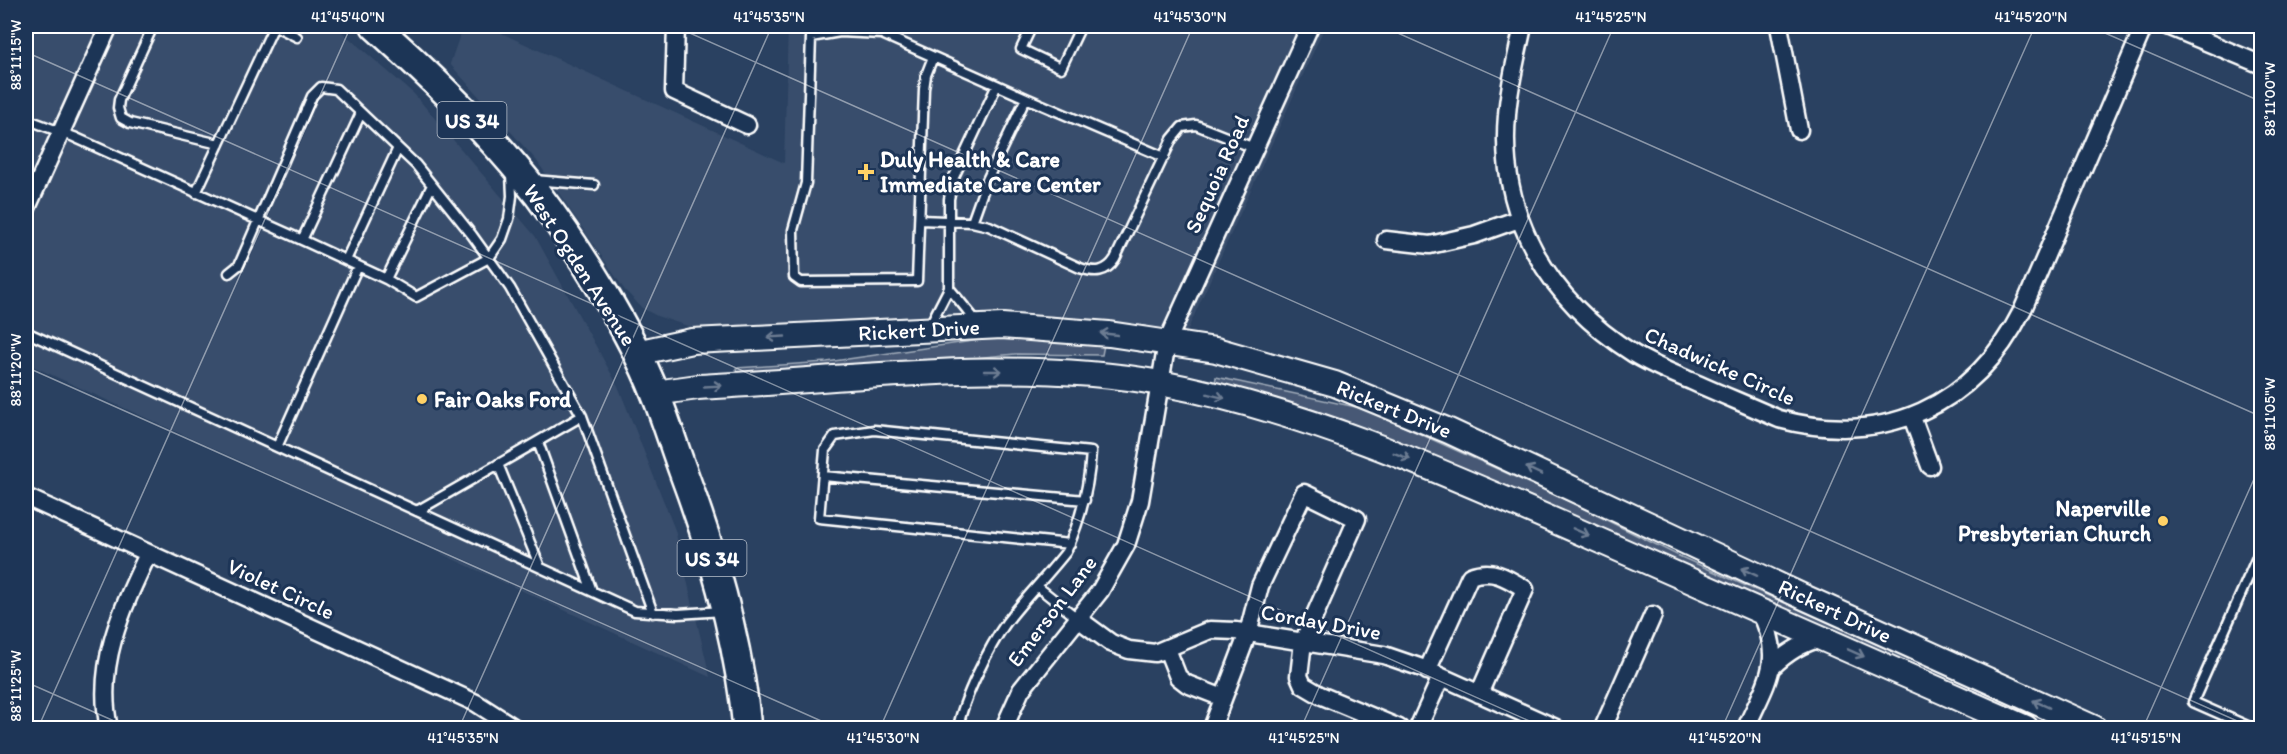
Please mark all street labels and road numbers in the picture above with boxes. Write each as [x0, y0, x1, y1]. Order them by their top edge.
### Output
road number: US 34 [438, 102, 506, 138]
street label: Sequoia Road [1179, 111, 1255, 237]
street label: West Ogden Avenue [518, 179, 642, 351]
street label: Rickert Drive [857, 313, 981, 347]
street label: Chadwicke Circle [1640, 321, 1800, 411]
street label: Rickert Drive [1332, 374, 1456, 444]
road number: US 34 [678, 540, 746, 576]
street label: Emerson Lane [1001, 550, 1103, 672]
street label: Violet Circle [223, 552, 339, 626]
street label: Rickert Drive [1774, 573, 1896, 649]
street label: Corday Drive [1259, 598, 1383, 646]

